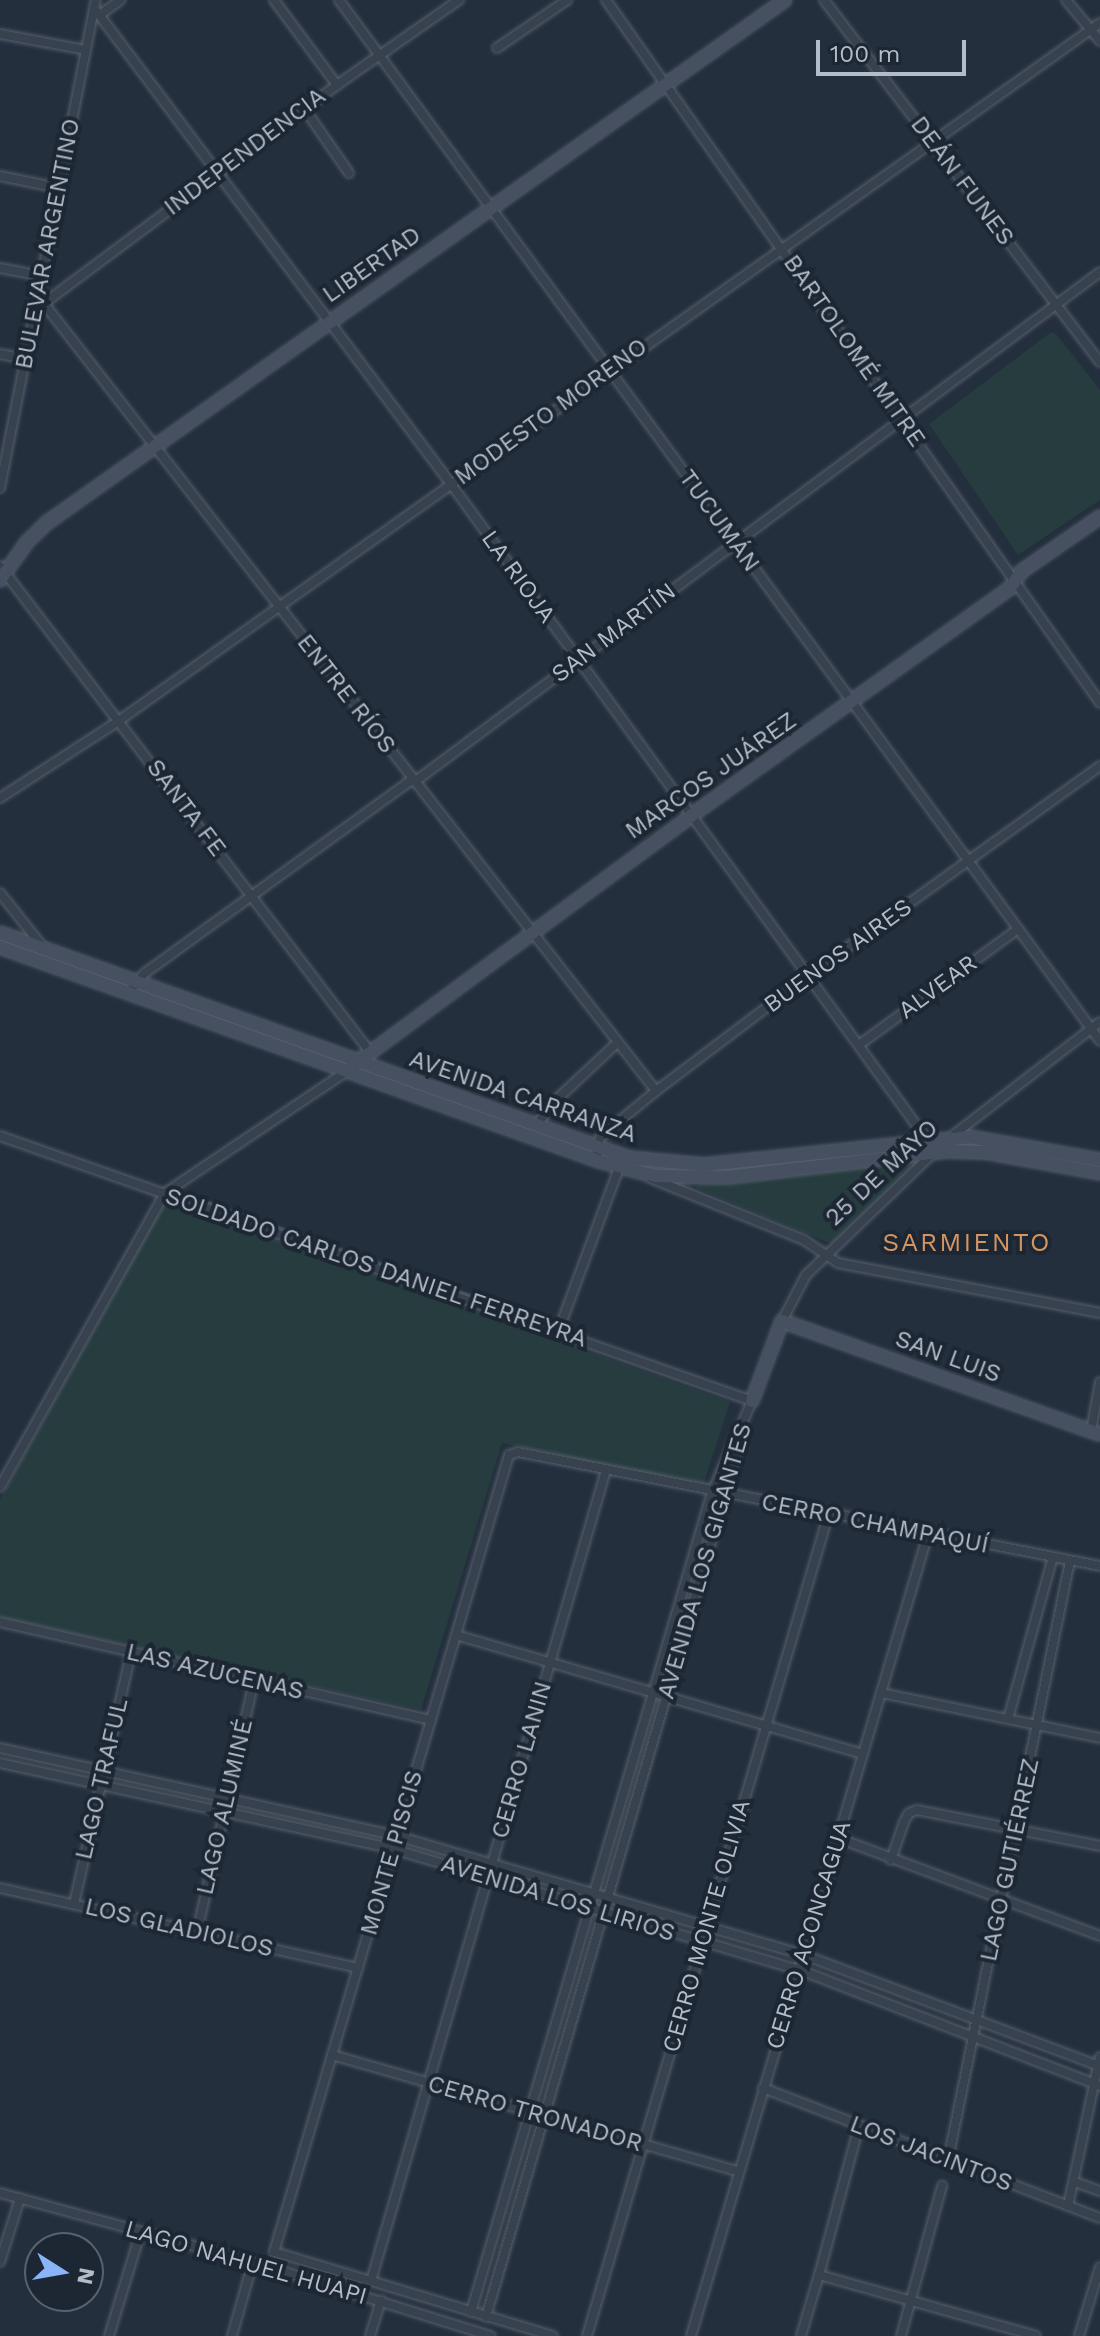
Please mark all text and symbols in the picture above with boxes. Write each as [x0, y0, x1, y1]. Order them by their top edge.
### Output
scale bar [820, 24, 970, 74]
text: 100 m [830, 40, 900, 68]
street label: INDEPENDENCIA [159, 82, 331, 222]
street label: DEÁN FUNES [904, 111, 1020, 251]
street label: BULEVAR ARGENTINO [9, 116, 87, 372]
street label: LIBERTAD [317, 221, 427, 309]
street label: BARTOLOMÉ MITRE [777, 249, 931, 453]
street label: MODESTO MORENO [449, 332, 653, 492]
street label: TUCUMÁN [672, 464, 766, 578]
street label: LA RIOJA [475, 525, 561, 629]
street label: SAN MARTÍN [546, 577, 682, 689]
street label: ENTRE RÍOS [291, 629, 401, 759]
street label: MARCOS JUÁREZ [620, 706, 802, 846]
street label: SANTA FE [140, 753, 232, 863]
street label: BUENOS AIRES [758, 892, 918, 1020]
street label: ALVEAR [893, 949, 983, 1025]
street label: AVENIDA CARRANZA [405, 1044, 641, 1150]
street label: 25 DE MAYO [820, 1114, 944, 1232]
street label: SOLDADO CARLOS DANIEL FERREYRA [161, 1182, 591, 1354]
district label: SARMIENTO [882, 1227, 1052, 1259]
street label: SAN LUIS [891, 1325, 1005, 1389]
street label: AVENIDA LOS GIGANTES [652, 1419, 758, 1703]
street label: CERRO CHAMPAQUÍ [759, 1488, 991, 1560]
street label: LAS AZUCENAS [123, 1638, 307, 1706]
street label: CERRO LANIN [486, 1678, 558, 1842]
street label: LAGO TRAFUL [69, 1695, 135, 1863]
street label: LAGO ALUMINÉ [191, 1716, 259, 1898]
street label: LAGO GUTIÉRREZ [974, 1756, 1046, 1964]
street label: MONTE PISCIS [355, 1767, 429, 1939]
street label: CERRO MONTE OLIVIA [657, 1796, 757, 2056]
street label: CERRO ACONCAGUA [760, 1817, 858, 2053]
street label: AVENIDA LOS LIRIOS [437, 1850, 679, 1948]
street label: LOS GLADIOLOS [82, 1892, 276, 1964]
street label: CERRO TRONADOR [424, 2069, 646, 2159]
street label: LOS JACINTOS [845, 2110, 1017, 2198]
street label: LAGO NAHUEL HUAPI [122, 2215, 370, 2311]
north arrow [24, 2232, 104, 2312]
text: N [72, 2266, 100, 2287]

